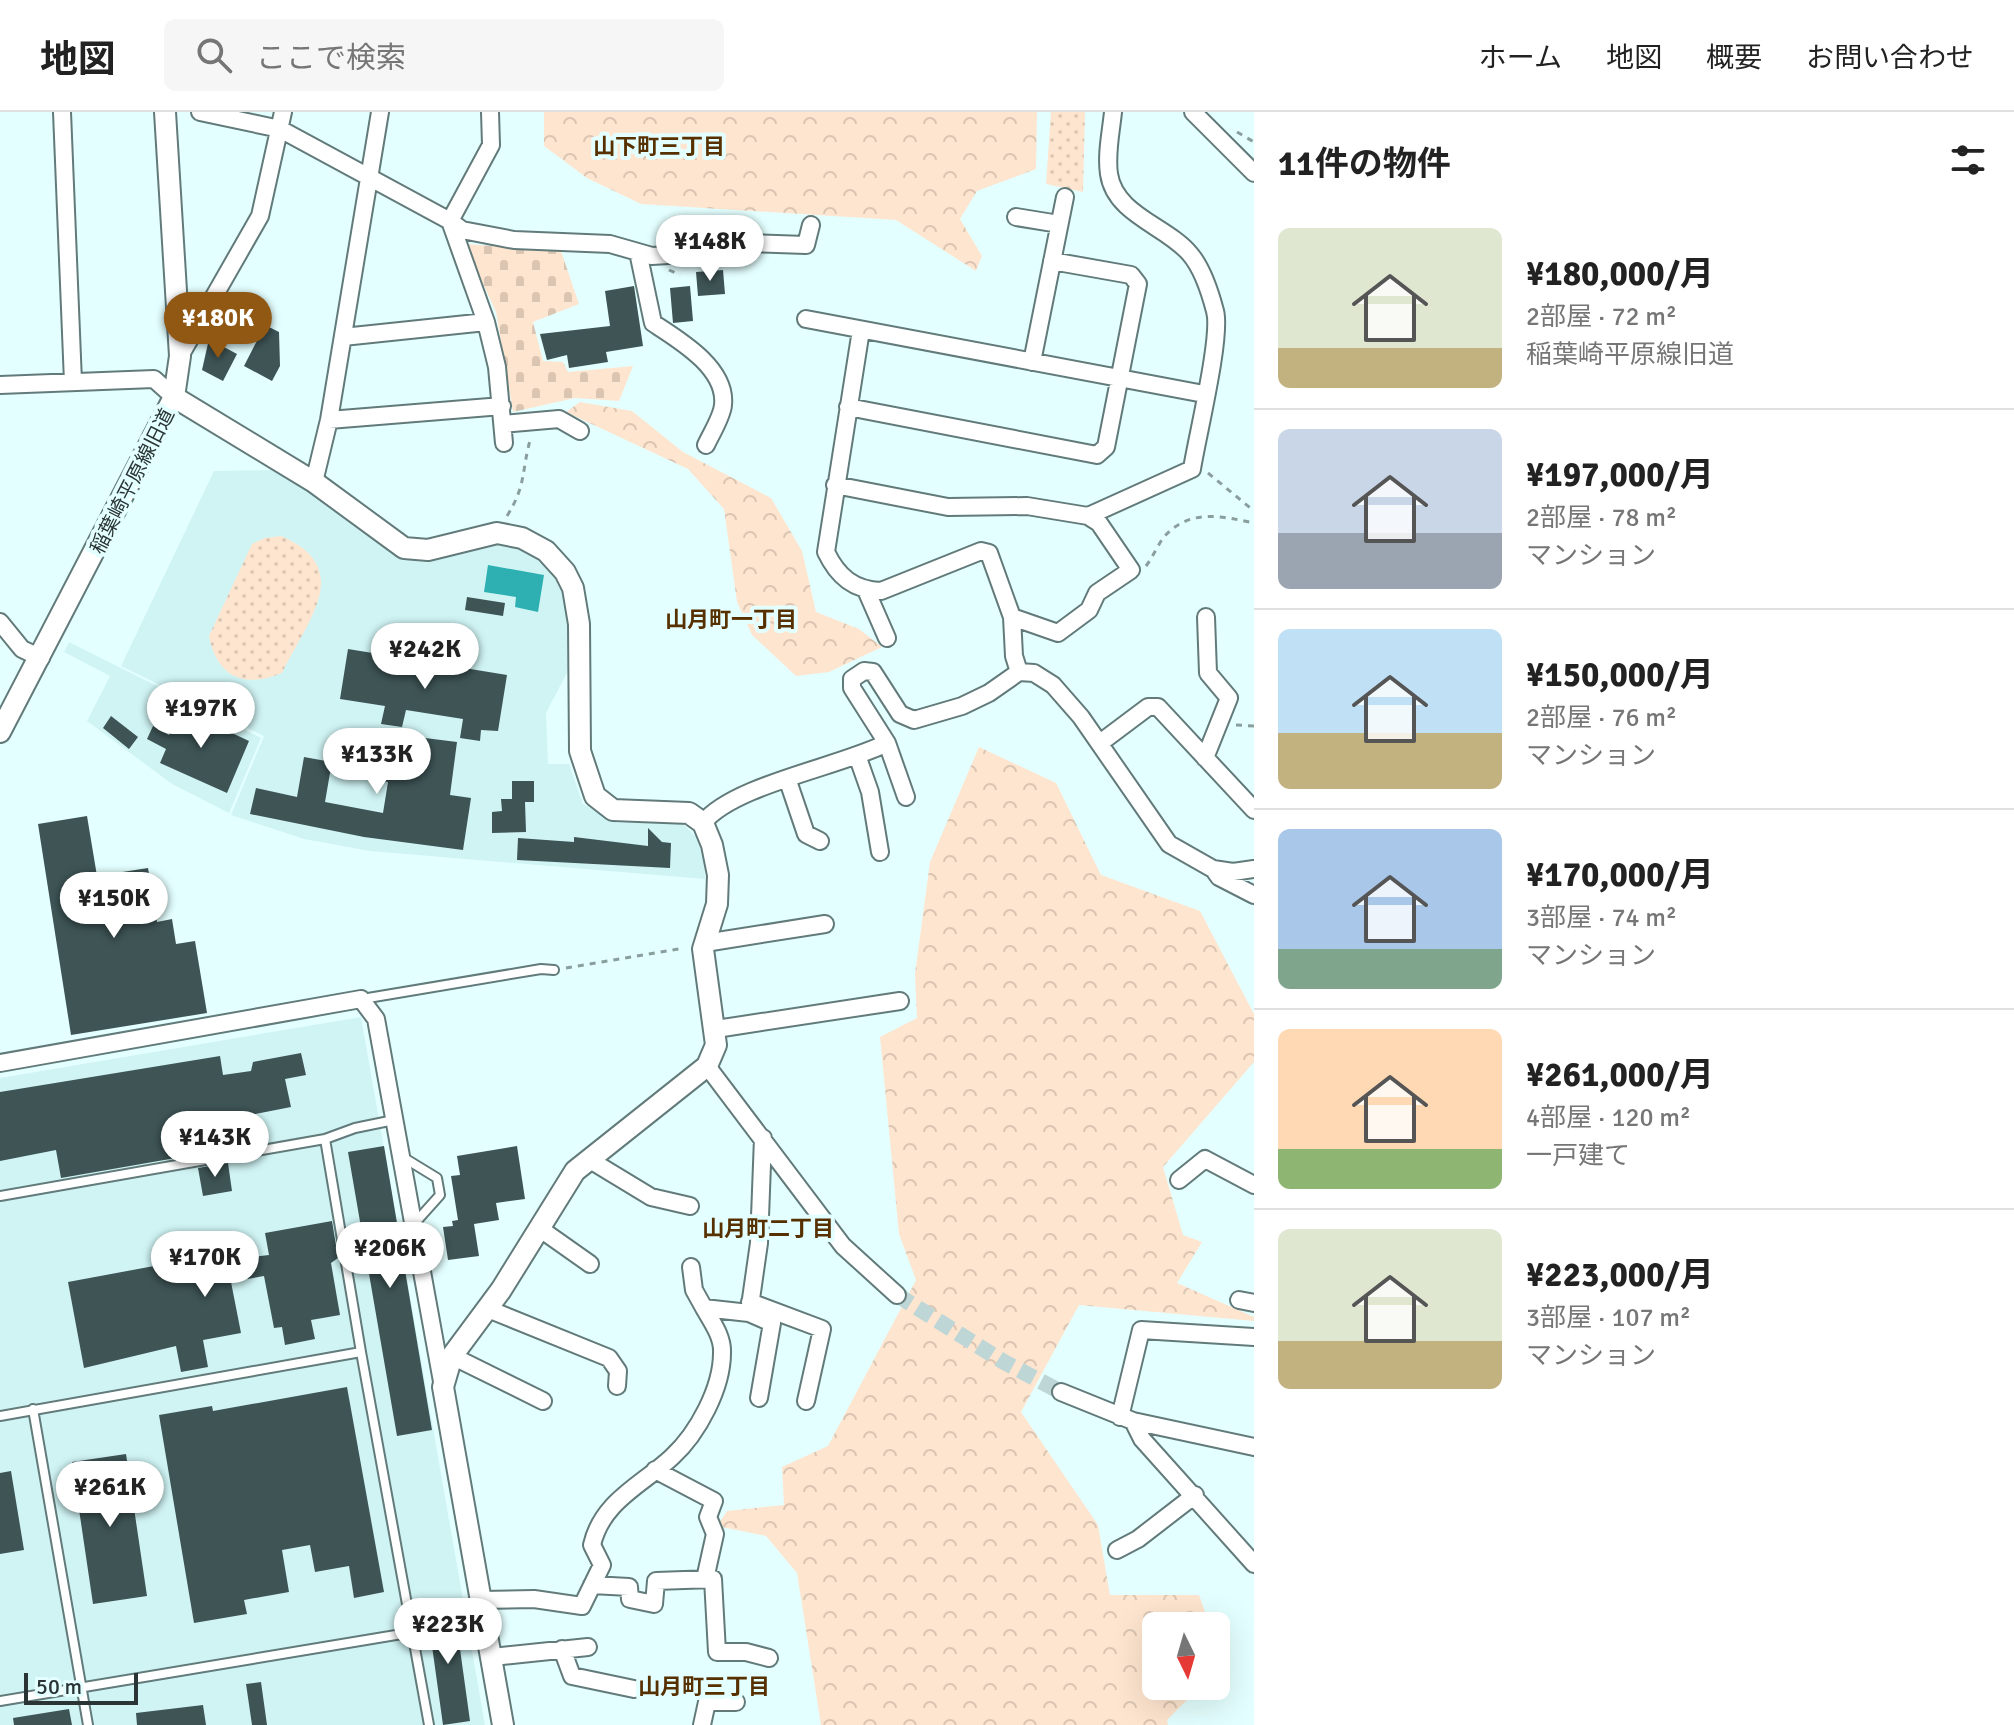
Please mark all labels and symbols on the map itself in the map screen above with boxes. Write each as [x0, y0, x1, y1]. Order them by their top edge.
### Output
district label: 山下町三丁目 [593, 133, 725, 160]
pin: ¥148K [654, 215, 766, 283]
pin: ¥180K [162, 292, 274, 360]
street label: 稲葉崎平原線旧道 [85, 404, 180, 558]
district label: 山月町一丁目 [665, 606, 797, 633]
pin: ¥242K [369, 623, 481, 691]
pin: ¥197K [145, 682, 257, 750]
pin: ¥133K [321, 728, 433, 796]
pin: ¥150K [58, 872, 170, 940]
pin: ¥143K [159, 1111, 271, 1179]
district label: 山月町二丁目 [702, 1215, 834, 1242]
pin: ¥206K [334, 1222, 446, 1290]
pin: ¥170K [149, 1231, 261, 1299]
pin: ¥261K [54, 1461, 166, 1529]
pin: ¥223K [392, 1598, 504, 1666]
north arrow [1142, 1612, 1230, 1700]
scale bar [24, 1669, 138, 1705]
district label: 山月町三丁目 [638, 1673, 770, 1700]

